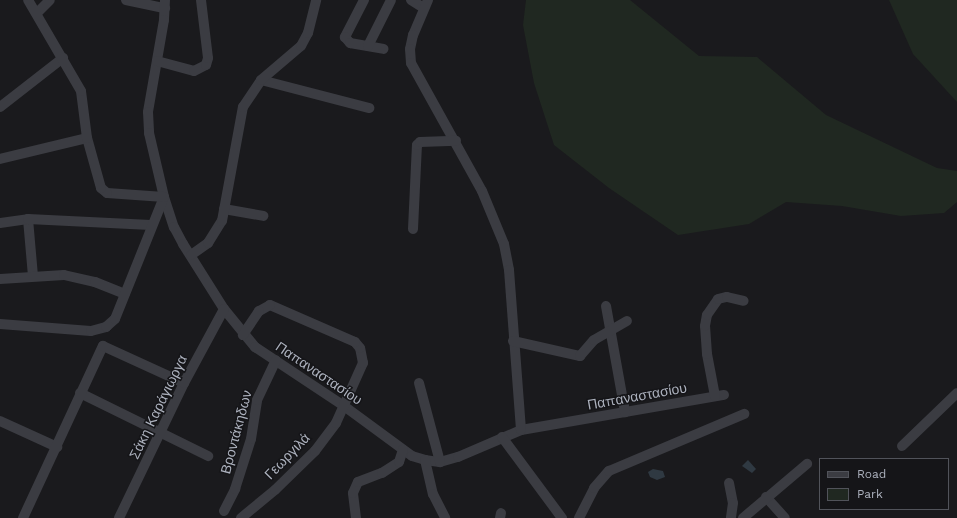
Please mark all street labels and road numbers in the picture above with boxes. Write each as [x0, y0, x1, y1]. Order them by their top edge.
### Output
street label: Παπαναστασίου [272, 338, 366, 408]
street label: Σάκη Καράγιωργα [126, 352, 190, 462]
street label: Παπαναστασίου [586, 379, 688, 413]
street label: Βροντάκηδων [217, 388, 255, 476]
street label: Γεωργιλά [261, 429, 313, 483]

